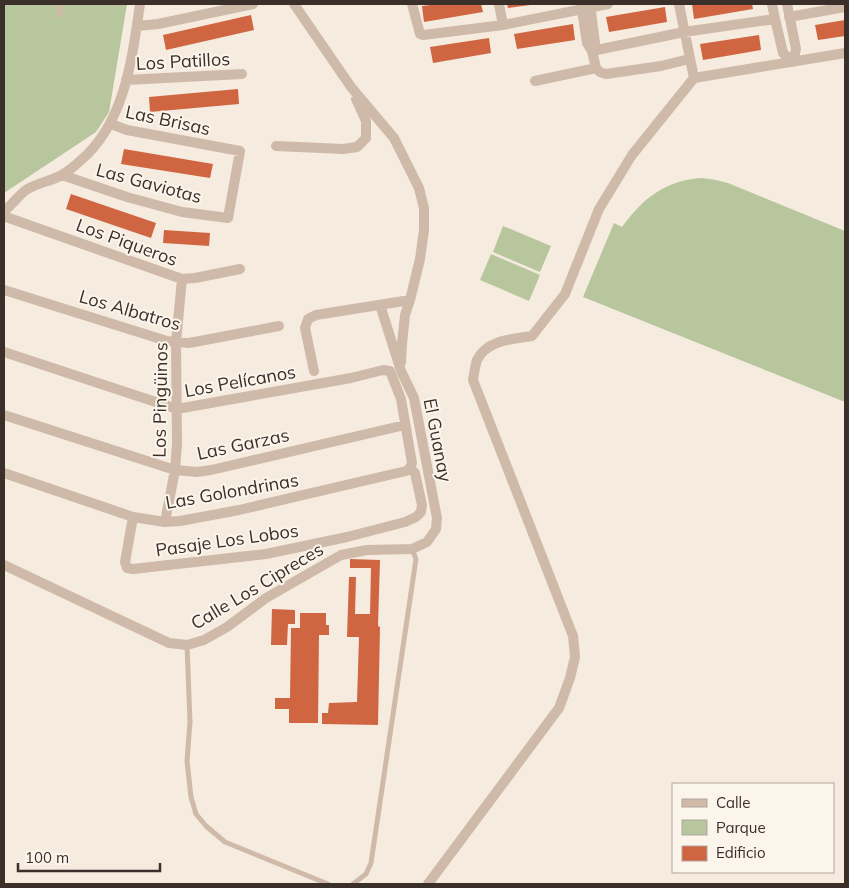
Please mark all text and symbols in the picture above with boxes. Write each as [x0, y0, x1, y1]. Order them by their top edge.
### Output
street label: Los Patillos [135, 47, 231, 75]
street label: Las Brisas [124, 100, 212, 140]
street label: Las Gaviotas [94, 158, 204, 208]
street label: Los Piqueros [73, 213, 181, 271]
street label: Los Albatros [77, 285, 184, 335]
street label: Los Pingüinos [147, 342, 173, 458]
street label: Los Pelícanos [183, 360, 298, 402]
street label: El Guanay [419, 396, 457, 484]
street label: Las Garzas [195, 423, 291, 465]
street label: Las Golondrinas [164, 468, 300, 514]
street label: Pasaje Los Lobos [154, 519, 300, 561]
street label: Calle Los Cipreces [187, 537, 328, 635]
legend [672, 783, 834, 873]
text: Calle [716, 793, 750, 812]
text: Parque [716, 818, 766, 837]
scale bar [18, 840, 160, 872]
text: Edificio [716, 843, 766, 862]
text: 100 m [25, 848, 69, 867]

